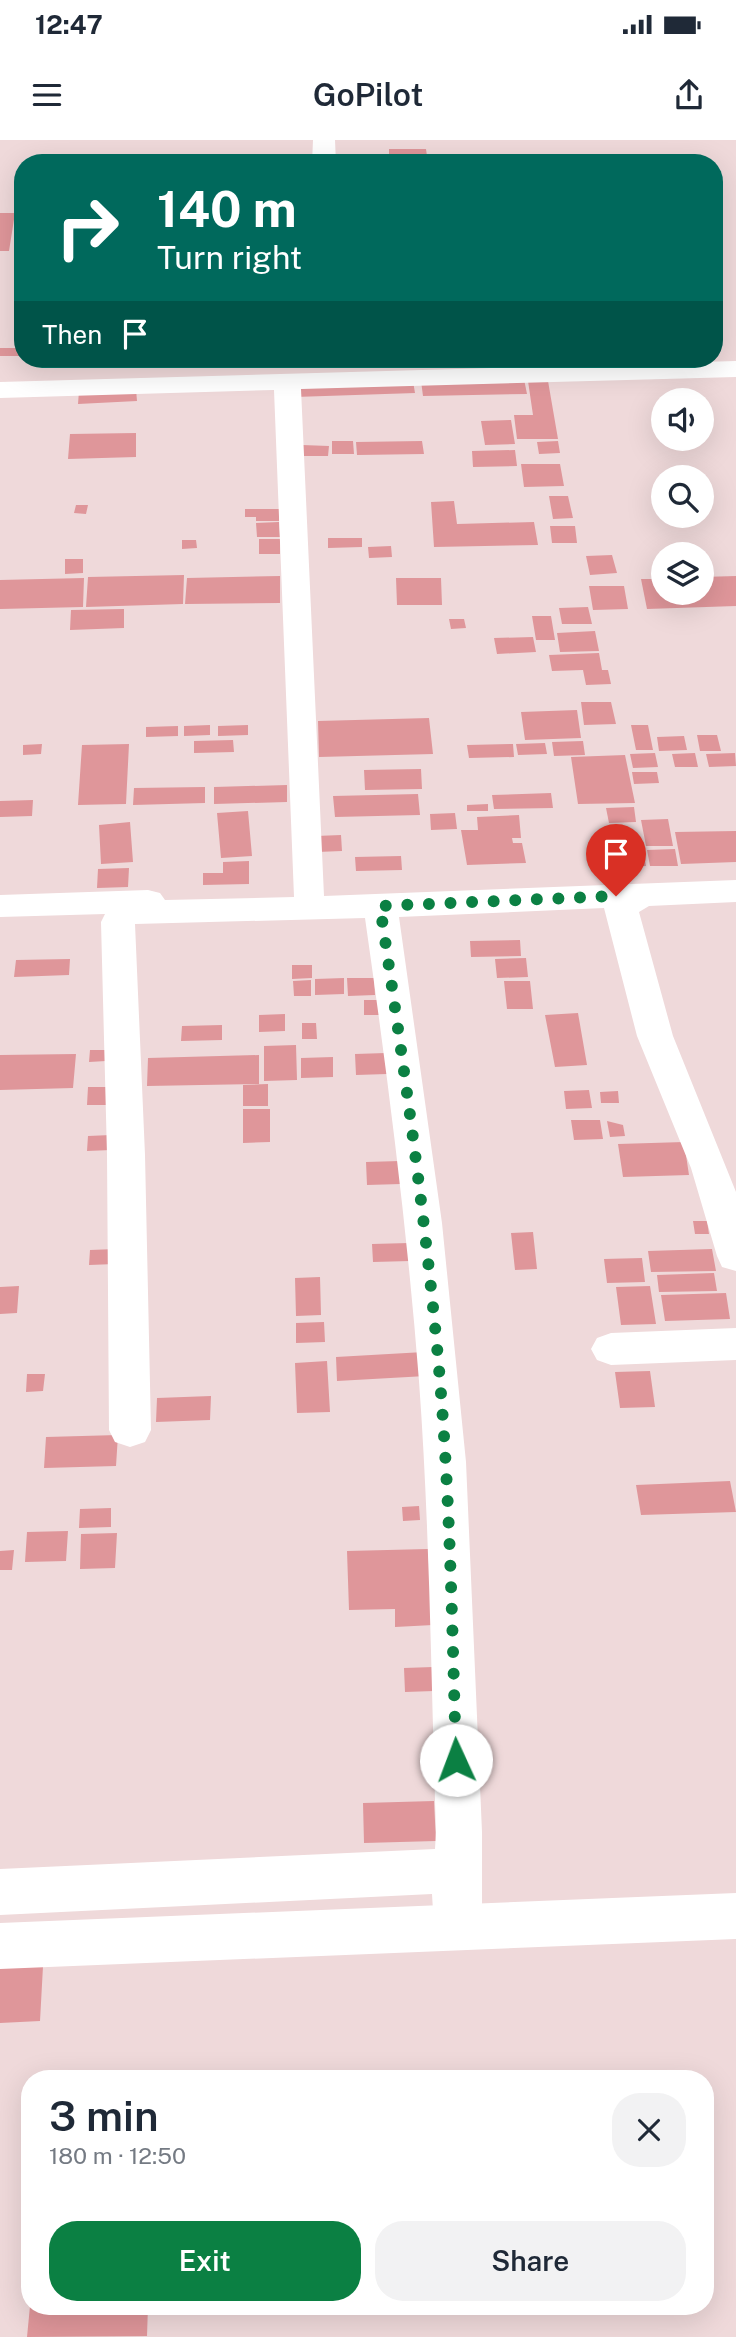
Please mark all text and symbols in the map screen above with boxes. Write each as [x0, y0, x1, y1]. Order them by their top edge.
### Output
text: 12:47 [35, 9, 103, 40]
icon: menu [28, 76, 66, 114]
text: GoPilot [313, 76, 423, 113]
icon: share [670, 76, 708, 114]
text: 140 m [157, 180, 297, 238]
icon: right [42, 182, 133, 273]
text: Turn right [157, 239, 302, 276]
icon: arrive [116, 315, 154, 353]
text: Then [42, 319, 102, 350]
map controls [651, 388, 714, 605]
button: sound [651, 388, 714, 451]
button: search [651, 465, 714, 528]
button: layers [651, 542, 714, 605]
pin [586, 824, 646, 896]
icon: arrive [597, 835, 635, 873]
position arrow [419, 1723, 493, 1797]
text: 3 min [49, 2091, 159, 2140]
button: close [612, 2093, 686, 2167]
text: 180 m · 12:50 [49, 2142, 186, 2169]
button: Exit [49, 2221, 361, 2301]
button: Share [375, 2221, 686, 2301]

